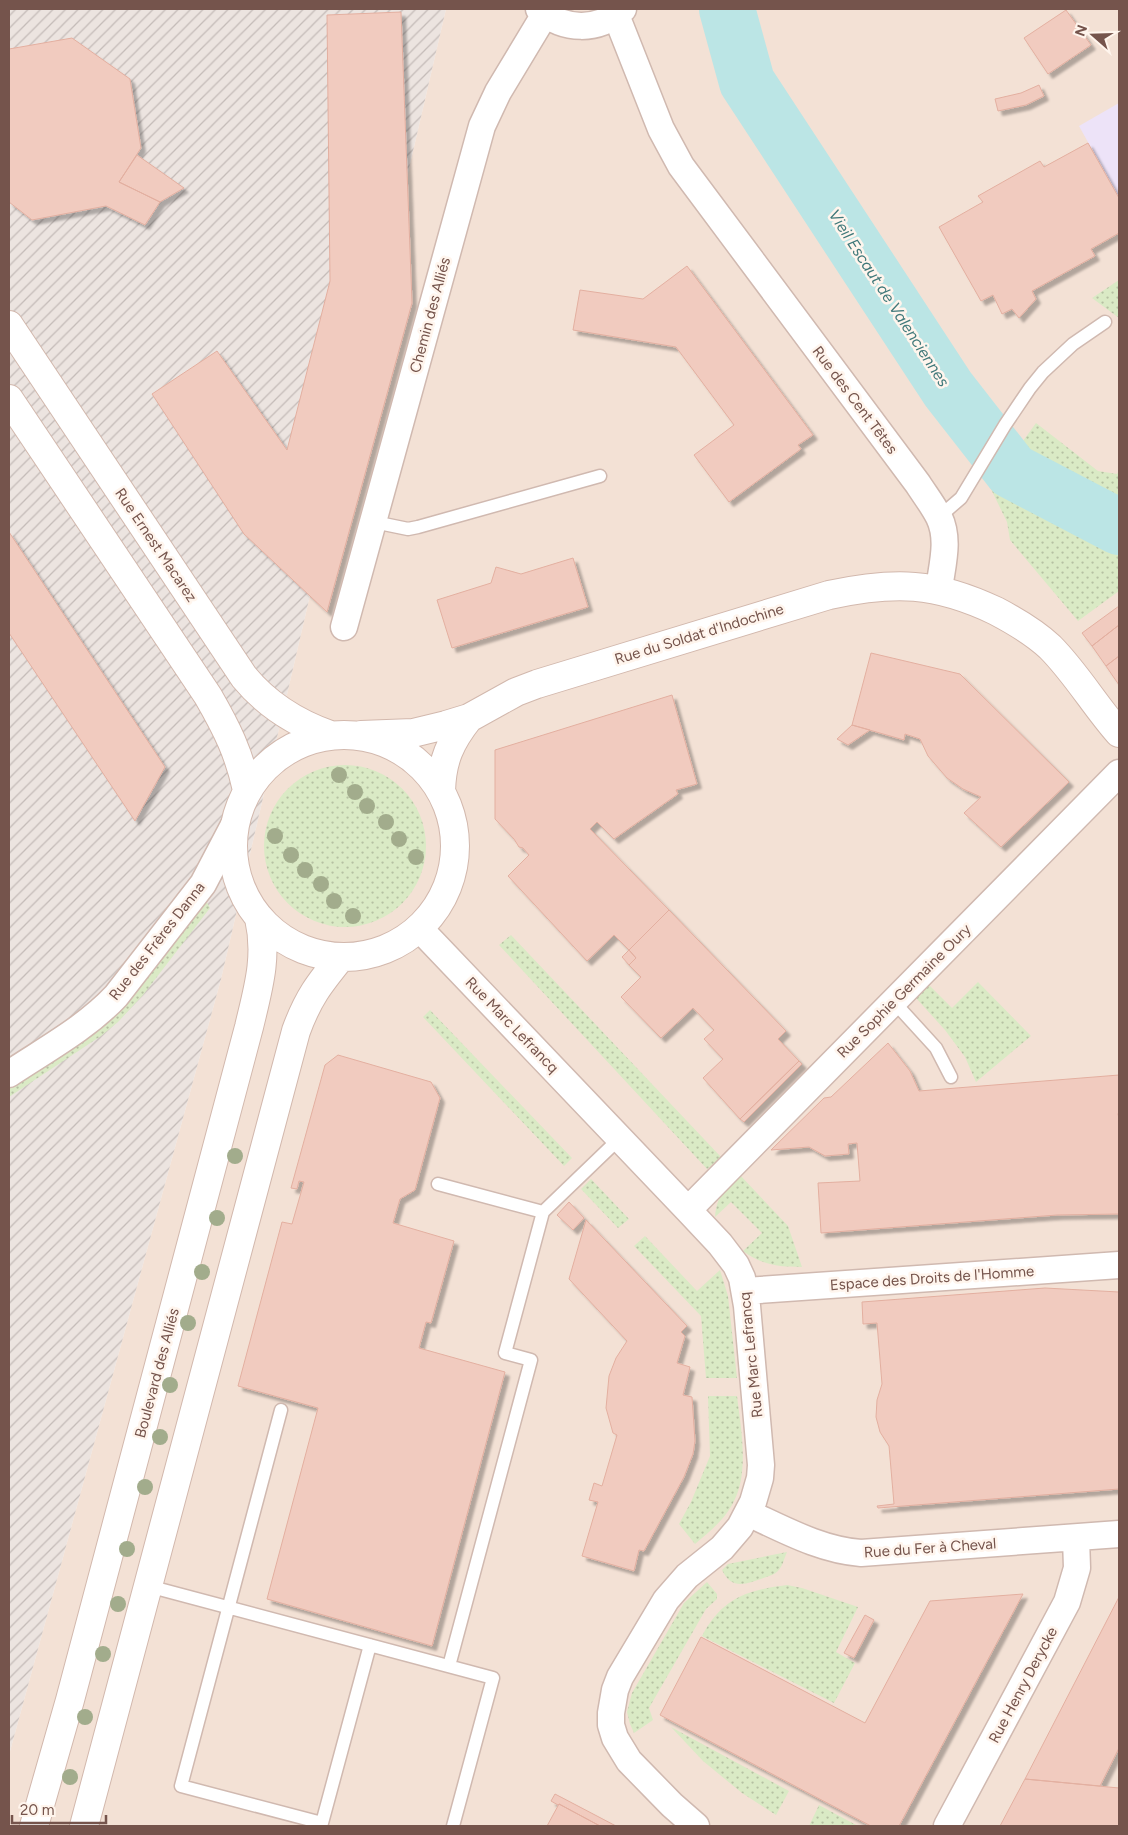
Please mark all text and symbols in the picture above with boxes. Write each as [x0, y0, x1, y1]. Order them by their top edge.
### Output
north arrow [1068, 10, 1118, 60]
text: N [1071, 23, 1091, 39]
water label: Vieil Escaut de Valenciennes [825, 206, 954, 391]
street label: Chemin des Alliés [406, 255, 454, 375]
street label: Rue des Cent Têtes [809, 342, 901, 458]
street label: Rue Ernest Macarez [111, 485, 201, 605]
street label: Rue du Soldat d'Indochine [612, 600, 786, 668]
street label: Rue des Frères Danna [105, 878, 209, 1004]
street label: Rue Sophie Germaine Oury [833, 920, 975, 1062]
street label: Rue Marc Lefrancq [462, 973, 562, 1077]
street label: Espace des Droits de l'Homme [829, 1262, 1035, 1294]
street label: Rue Marc Lefrancq [735, 1291, 767, 1419]
street label: Boulevard des Alliés [131, 1306, 183, 1440]
street label: Rue du Fer à Cheval [863, 1534, 997, 1562]
street label: Rue Henry Derycke [985, 1624, 1061, 1746]
scale bar [12, 1792, 106, 1824]
text: 20 m [20, 1801, 54, 1819]

